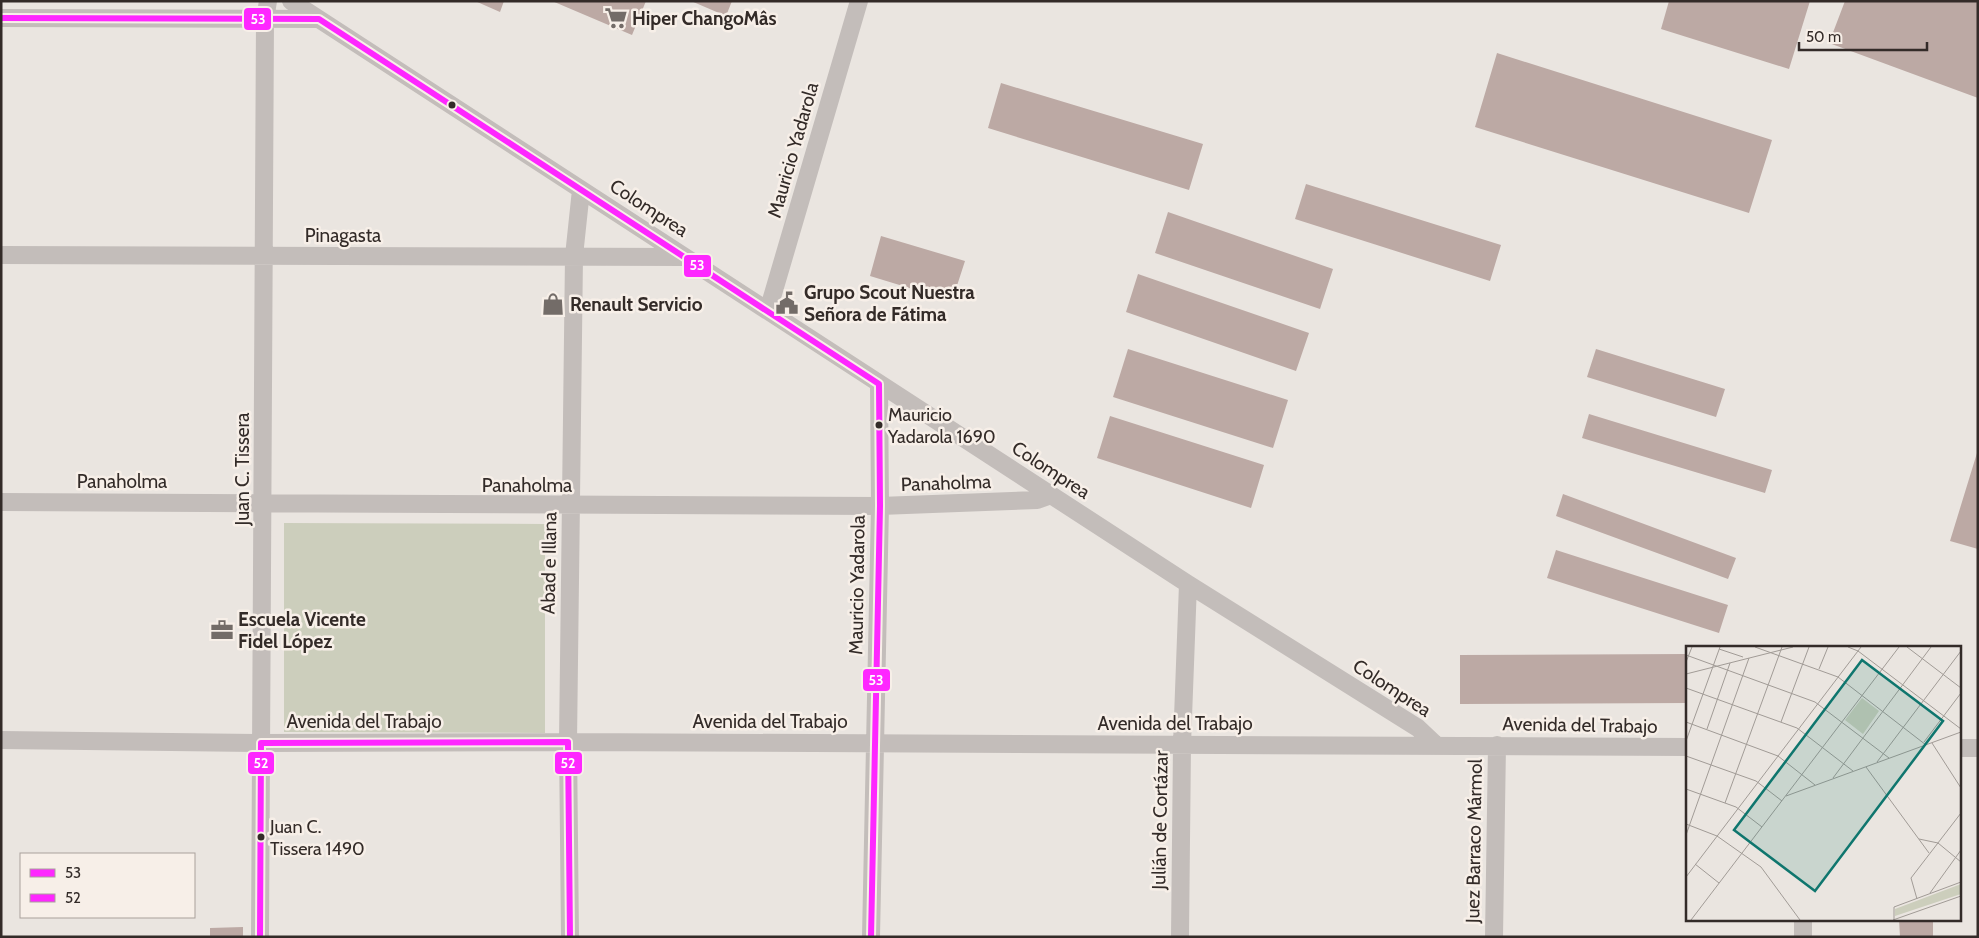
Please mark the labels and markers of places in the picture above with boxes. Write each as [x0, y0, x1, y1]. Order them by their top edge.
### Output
supermarket icon: Hiper ChangoMâs [603, 5, 629, 31]
place label: Hiper ChangoMâs [632, 7, 777, 30]
unlabelled marker [447, 100, 457, 110]
place label: Grupo Scout Nuestra Señora de Fátima [804, 281, 975, 326]
public building icon: Grupo Scout Nuestra Señora de Fátima [774, 290, 800, 316]
shop icon: Renault Servicio [540, 291, 566, 317]
place label: Renault Servicio [570, 293, 703, 316]
place label: Mauricio Yadarola 1690 [887, 404, 995, 448]
marker: Mauricio Yadarola 1690 [874, 420, 884, 430]
place label: Escuela Vicente Fidel López [238, 608, 366, 653]
office icon: Escuela Vicente Fidel López [209, 617, 235, 643]
place label: Juan C. Tissera 1490 [269, 816, 365, 860]
marker: Juan C. Tissera 1490 [256, 832, 266, 842]

